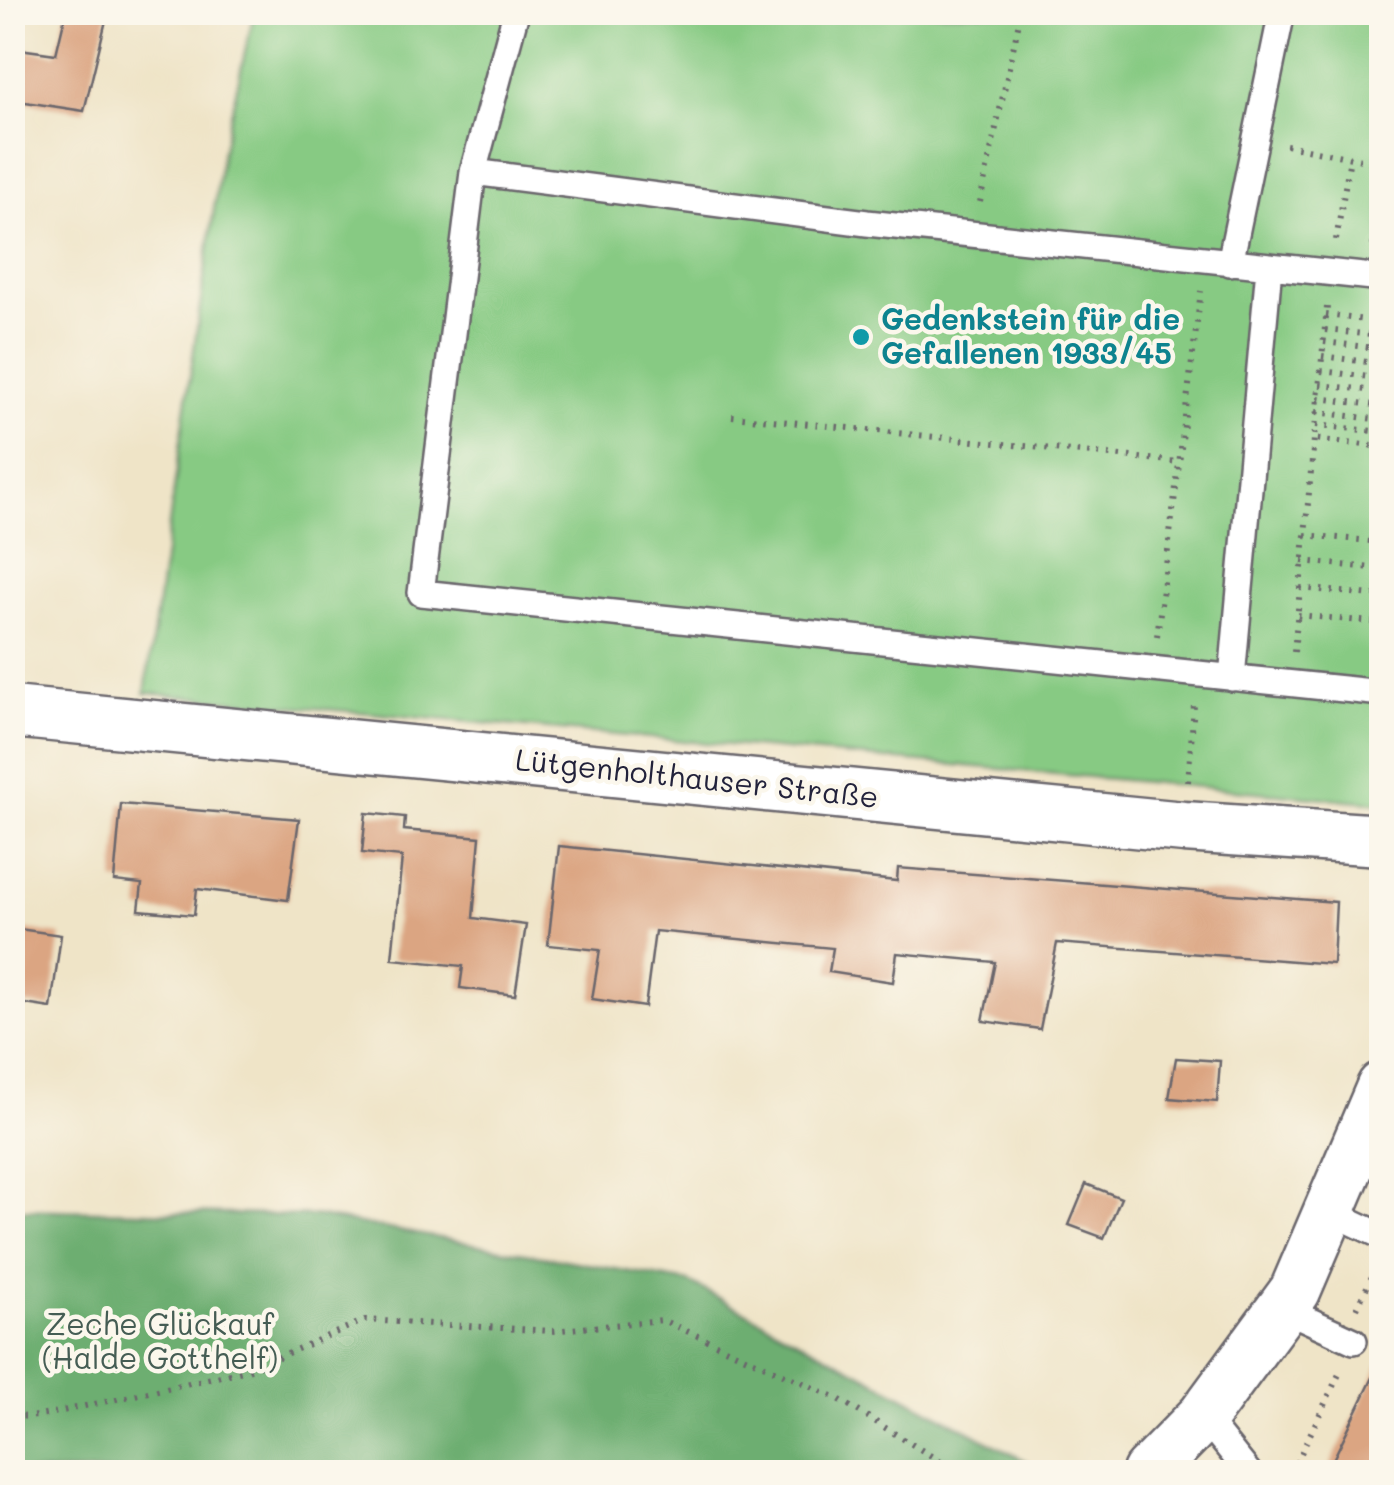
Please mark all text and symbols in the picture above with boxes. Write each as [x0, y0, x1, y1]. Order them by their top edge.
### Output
place label: Gedenkstein für die Gefallenen 1933/45 [881, 298, 1180, 372]
marker: Gedenkstein für die Gefallenen 1933/45 [850, 326, 872, 348]
street label: Lütgenholthauser Straße [514, 738, 881, 816]
park label: Zeche Glückauf (Halde Gotthelf) [42, 1303, 278, 1377]

